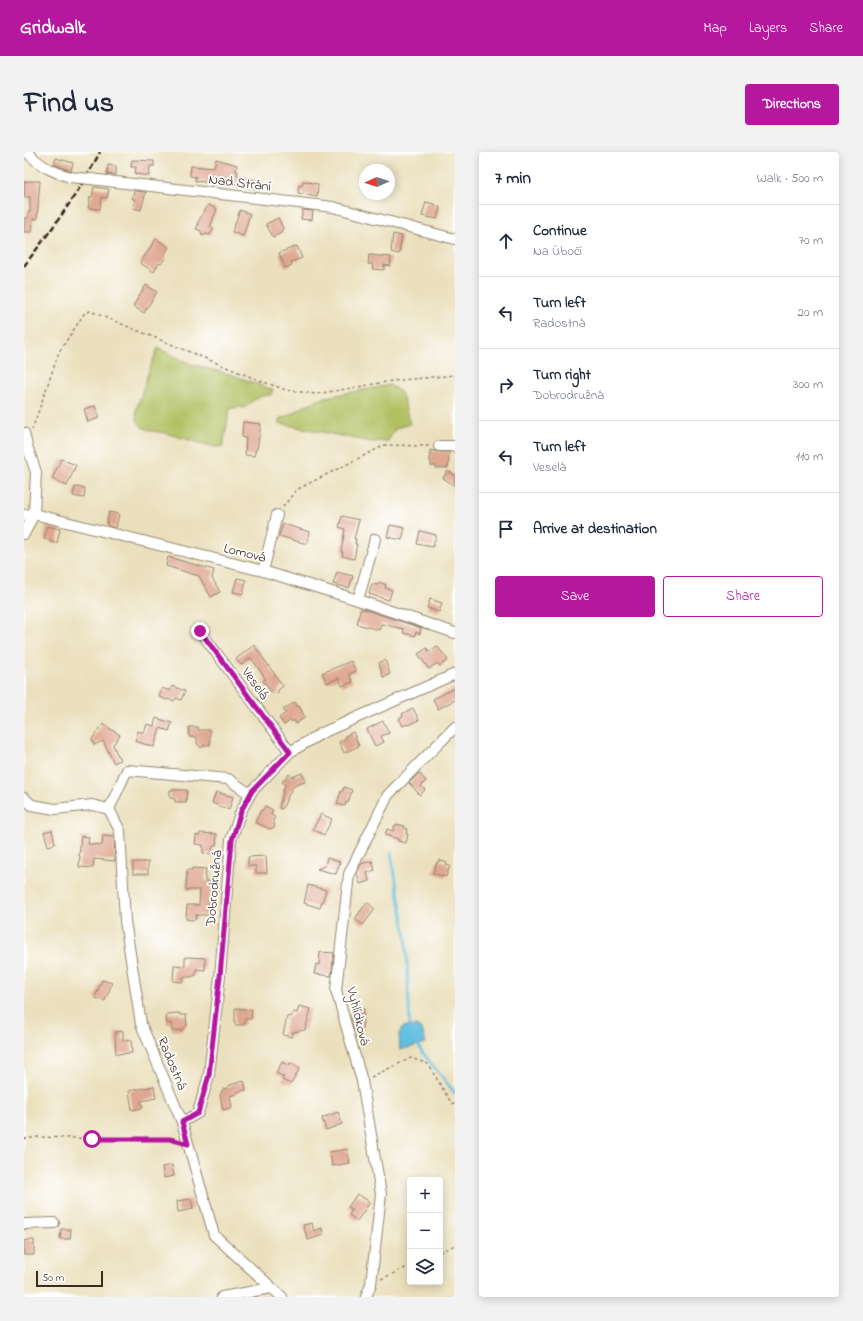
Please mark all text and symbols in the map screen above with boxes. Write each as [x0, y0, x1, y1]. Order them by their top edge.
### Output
text: Gridwalk [20, 15, 86, 42]
text: Map [703, 18, 727, 39]
text: Layers [749, 18, 787, 39]
text: Share [809, 18, 843, 39]
text: Find us [24, 84, 114, 125]
button: Directions [745, 84, 839, 125]
north arrow [359, 164, 395, 200]
text: 7 min [495, 166, 531, 191]
street label: Nad Strání [207, 169, 273, 198]
text: Walk · 500 m [757, 169, 823, 188]
text: Continue [533, 220, 587, 242]
icon: ahead [495, 230, 517, 252]
text: 70 m [799, 231, 823, 250]
text: Na Úbočí [533, 242, 582, 261]
text: Turn left [533, 292, 586, 314]
icon: left [495, 302, 517, 324]
text: 20 m [798, 303, 823, 322]
text: Radostná [533, 314, 585, 333]
text: Turn right [533, 364, 591, 386]
icon: right [495, 374, 517, 396]
text: 300 m [793, 375, 823, 394]
text: Dobrodružná [533, 386, 604, 405]
text: Turn left [533, 436, 586, 458]
icon: left [495, 446, 517, 468]
text: 110 m [796, 447, 823, 466]
text: Veselá [533, 458, 566, 477]
icon: arrive [495, 518, 517, 540]
text: Arrive at destination [533, 518, 657, 540]
street label: Lomová [221, 538, 268, 569]
button: Save [495, 576, 655, 617]
button: Share [663, 576, 823, 617]
route end [191, 622, 209, 640]
street label: Veselá [235, 662, 274, 704]
street label: Dobrodružná [201, 849, 228, 928]
street label: Vyhlídková [339, 984, 375, 1048]
street label: Radostná [151, 1034, 192, 1094]
route start [83, 1130, 101, 1148]
map controls [407, 1177, 443, 1285]
button: + [407, 1177, 443, 1213]
button: − [407, 1213, 443, 1249]
button: layers [407, 1249, 443, 1285]
scale bar [36, 1269, 103, 1288]
text: 50 m [42, 1270, 64, 1286]

